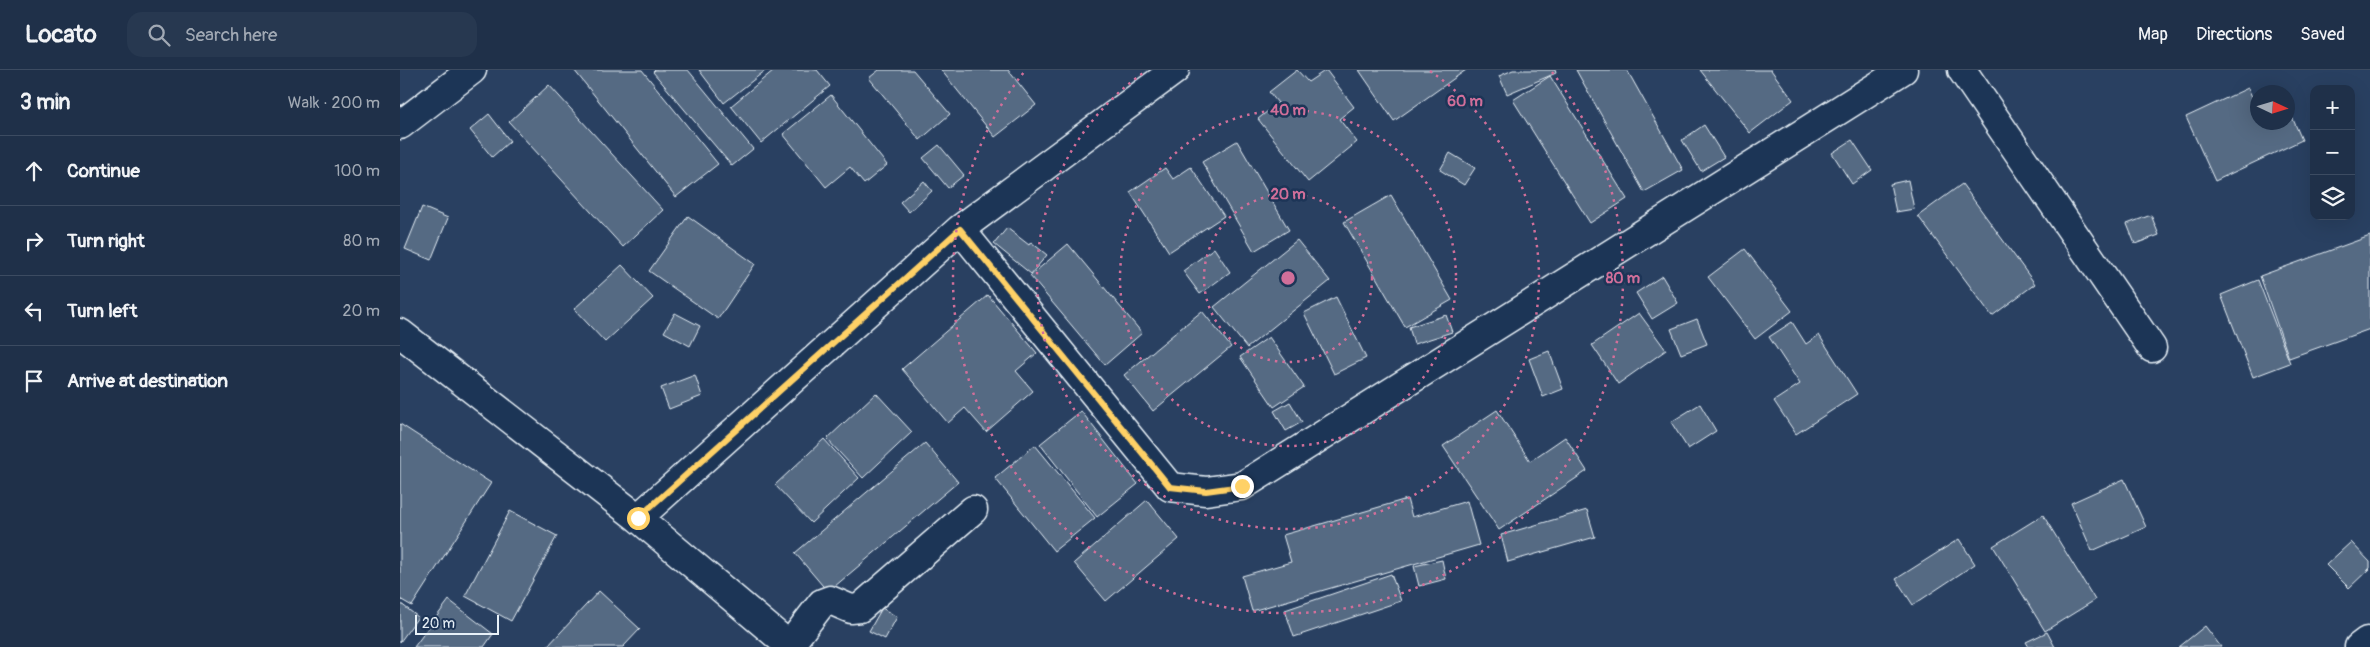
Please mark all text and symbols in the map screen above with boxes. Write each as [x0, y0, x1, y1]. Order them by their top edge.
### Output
search box [127, 12, 477, 57]
text: Locato [25, 20, 97, 49]
icon: search [145, 21, 173, 49]
text: Search here [185, 23, 277, 47]
text: Map [2138, 23, 2168, 46]
text: Directions [2196, 23, 2272, 46]
text: Saved [2300, 23, 2345, 46]
north arrow [2250, 85, 2295, 130]
map controls [2310, 85, 2355, 220]
button: + [2310, 85, 2355, 130]
text: 3 min [20, 89, 70, 116]
text: 60 m [1447, 92, 1483, 111]
text: Walk · 200 m [288, 93, 380, 113]
text: 40 m [1270, 101, 1306, 120]
button: − [2310, 130, 2355, 175]
icon: ahead [20, 157, 48, 185]
text: Continue [67, 159, 140, 183]
text: 100 m [334, 161, 380, 181]
button: layers [2310, 175, 2355, 220]
text: 20 m [1270, 185, 1306, 204]
icon: right [20, 227, 48, 255]
text: Turn right [67, 229, 145, 253]
text: 80 m [343, 231, 380, 251]
centre of rings [1279, 269, 1297, 287]
text: 80 m [1606, 269, 1640, 288]
icon: left [20, 297, 48, 325]
text: Turn left [67, 299, 137, 323]
text: 20 m [342, 301, 380, 321]
icon: arrive [20, 367, 48, 395]
text: Arrive at destination [67, 369, 228, 393]
route end [1231, 475, 1254, 498]
route start [627, 507, 650, 530]
scale bar [415, 612, 499, 635]
text: 20 m [422, 615, 455, 632]

